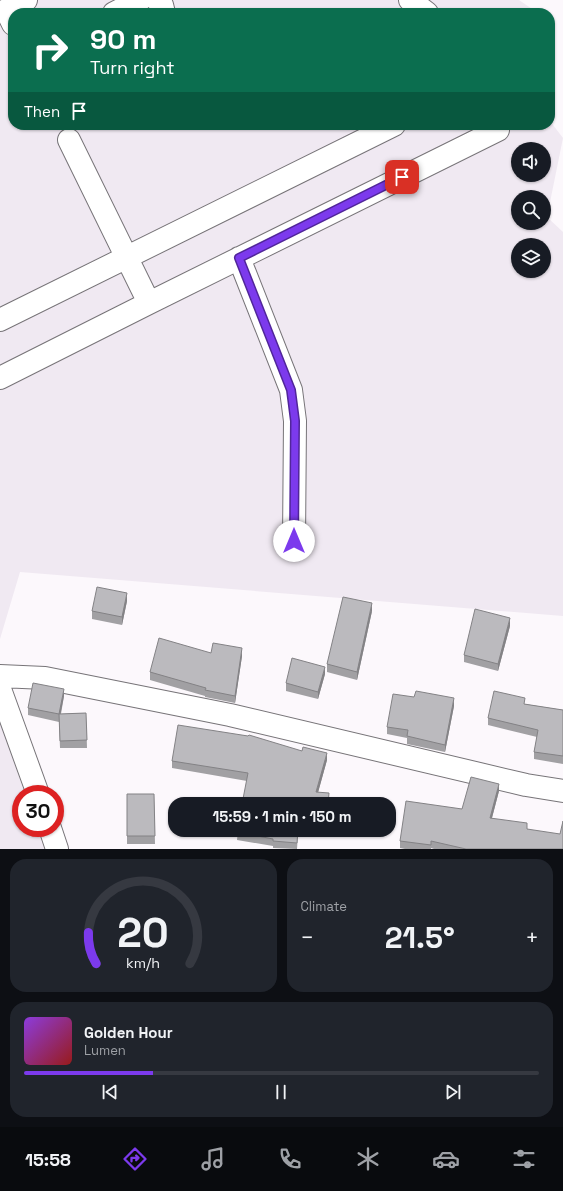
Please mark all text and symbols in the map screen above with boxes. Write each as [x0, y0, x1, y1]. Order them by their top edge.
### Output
text: 90 m [90, 21, 156, 57]
icon: right [24, 24, 76, 76]
text: Turn right [90, 56, 174, 79]
icon: arrive [68, 100, 90, 122]
text: Then [24, 102, 60, 121]
map controls [511, 142, 551, 278]
button: sound [511, 142, 551, 182]
pin [385, 160, 419, 194]
icon: arrive [391, 166, 413, 188]
button: search [511, 190, 551, 230]
button: layers [511, 238, 551, 278]
position arrow [273, 520, 315, 562]
speed limit sign: 30 [12, 785, 64, 837]
text: 15:59 · 1 min · 150 m [212, 807, 352, 826]
text: Climate [301, 898, 347, 915]
text: 20 [117, 905, 169, 958]
text: 21.5° [385, 918, 455, 957]
text: − [301, 923, 314, 951]
text: + [525, 923, 539, 951]
text: km/h [126, 953, 160, 971]
text: Golden Hour [84, 1023, 173, 1042]
text: Lumen [84, 1042, 126, 1059]
icon: previous [99, 1081, 121, 1103]
icon: pause [270, 1081, 292, 1103]
icon: next [442, 1081, 464, 1103]
icon: directions [121, 1145, 149, 1173]
icon: music [199, 1145, 227, 1173]
icon: phone [276, 1145, 304, 1173]
icon: climate [354, 1145, 382, 1173]
icon: car [432, 1145, 460, 1173]
icon: filters [510, 1145, 538, 1173]
text: 15:58 [25, 1148, 71, 1171]

